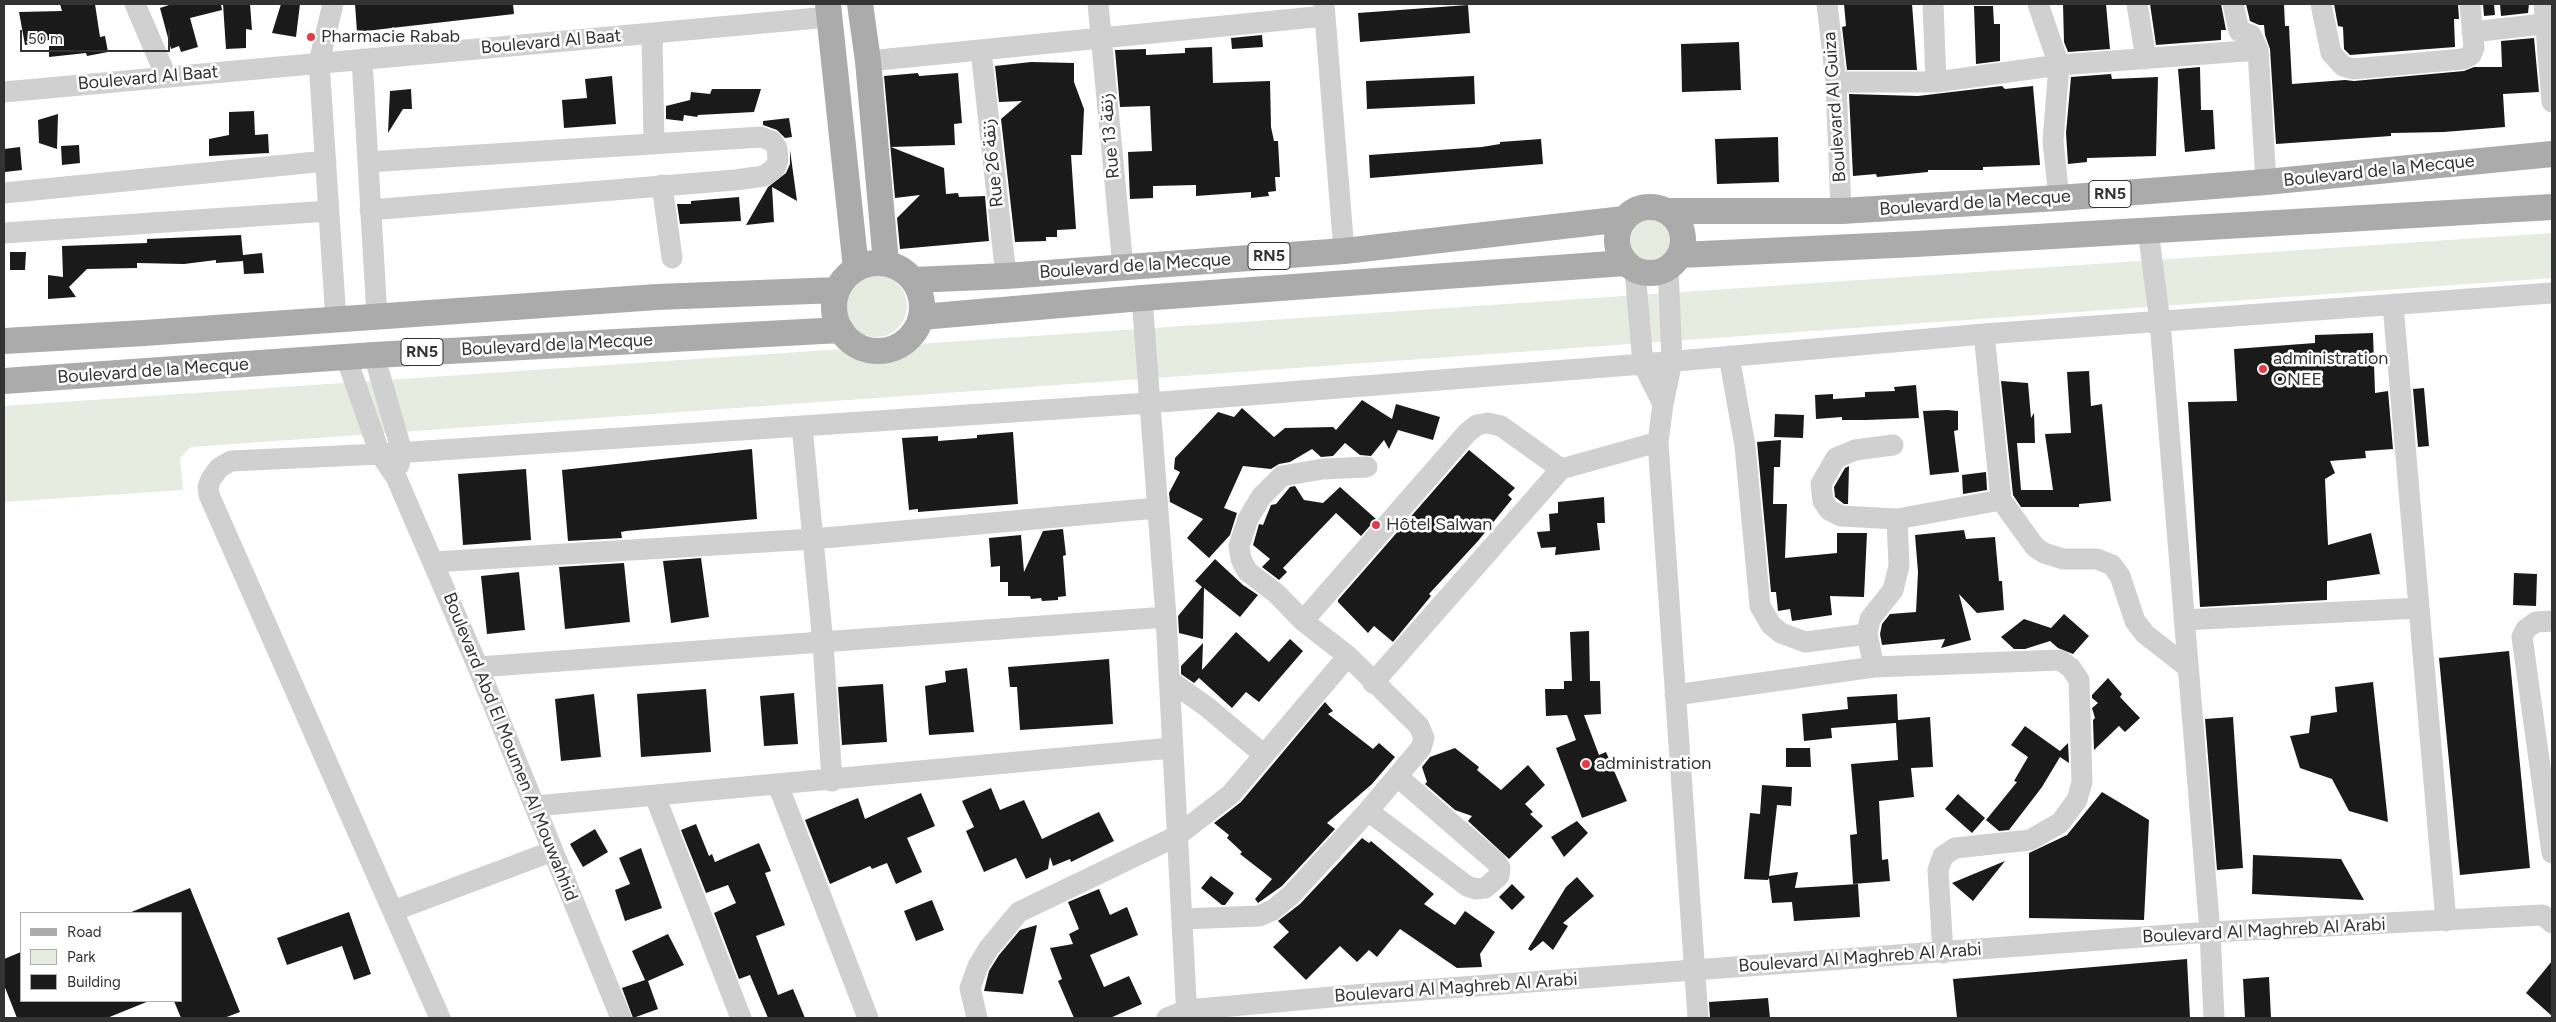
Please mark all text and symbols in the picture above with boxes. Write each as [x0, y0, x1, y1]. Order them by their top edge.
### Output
scale bar [22, 20, 172, 52]
street label: Boulevard Al Baat [480, 25, 622, 59]
place label: Pharmacie Rabab [321, 26, 460, 48]
text: 50 m [28, 30, 63, 48]
marker: Pharmacie Rabab [305, 31, 317, 43]
street label: Boulevard Al Guiza [1819, 31, 1851, 183]
street label: Boulevard Al Baat [77, 61, 219, 95]
street label: Rue 13 زنقة [1096, 92, 1124, 180]
street label: Rue 26 زنقة [978, 118, 1008, 208]
street label: Boulevard de la Mecque [2282, 150, 2476, 192]
road number: RN5 [2089, 180, 2131, 208]
street label: Boulevard de la Mecque [1879, 186, 2071, 220]
road number: RN5 [1248, 242, 1290, 270]
street label: Boulevard de la Mecque [1039, 249, 1231, 283]
street label: Boulevard de la Mecque [461, 329, 653, 361]
road number: RN5 [401, 338, 443, 366]
place label: administration ONEE [2273, 348, 2388, 390]
street label: Boulevard de la Mecque [57, 354, 249, 388]
marker: administration ONEE [2257, 363, 2269, 375]
place label: Hôtel Salwan [1386, 514, 1492, 536]
marker: Hôtel Salwan [1370, 519, 1382, 531]
street label: Boulevard Abd El Moumen Al Mouwahhid [438, 590, 582, 904]
place label: administration [1596, 753, 1711, 775]
marker: administration [1580, 758, 1592, 770]
legend [20, 912, 182, 1002]
street label: Boulevard Al Maghreb Al Arabi [2142, 914, 2386, 948]
text: Road [67, 923, 102, 941]
street label: Boulevard Al Maghreb Al Arabi [1738, 939, 1982, 977]
text: Park [67, 948, 96, 966]
street label: Boulevard Al Maghreb Al Arabi [1334, 969, 1578, 1007]
text: Building [67, 973, 121, 991]

